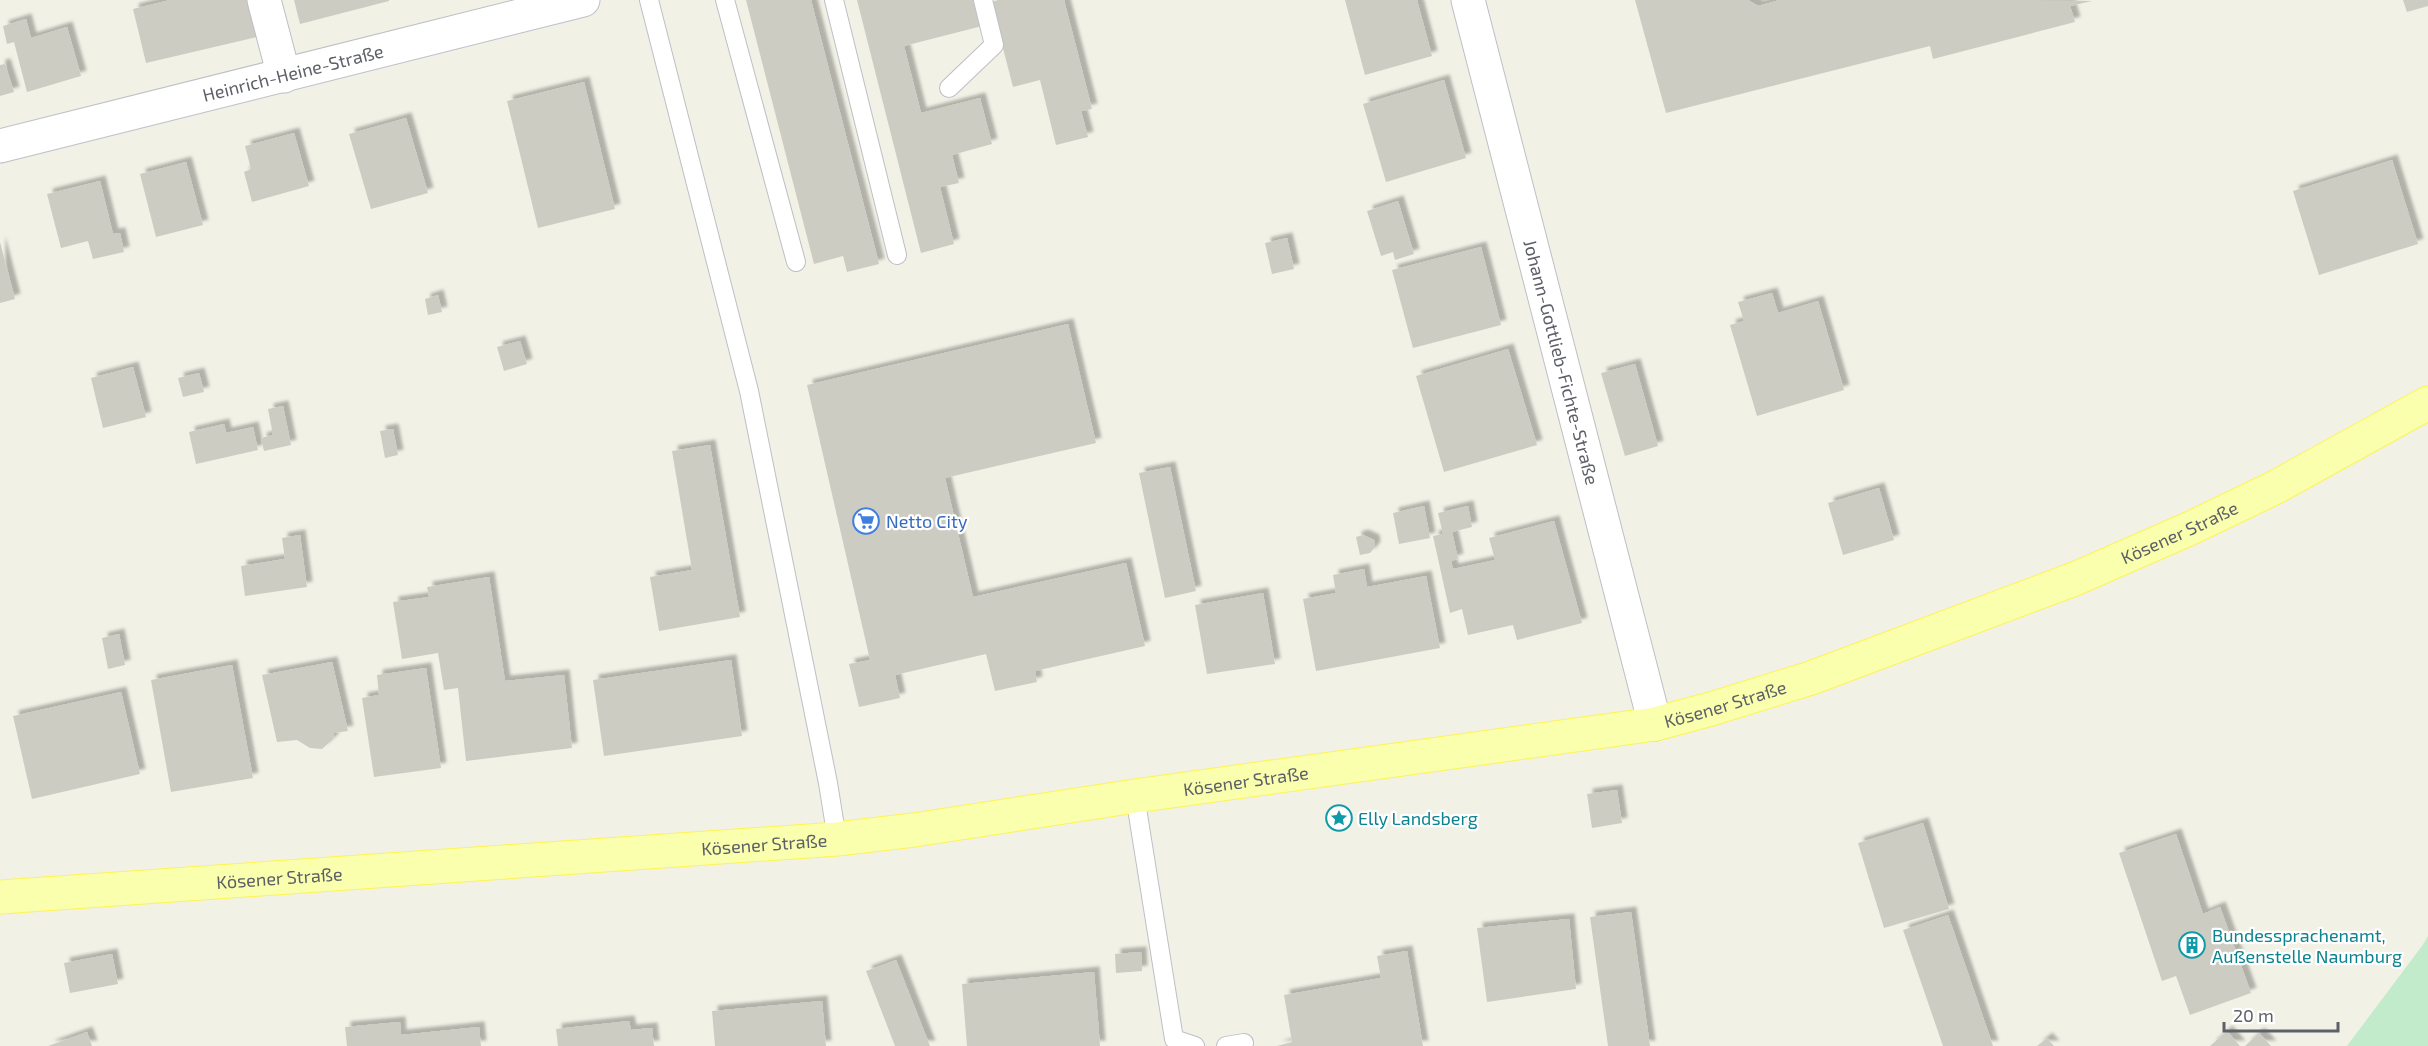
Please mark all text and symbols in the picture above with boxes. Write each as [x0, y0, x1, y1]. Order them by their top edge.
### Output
street label: Heinrich-Heine-Straße [200, 39, 386, 106]
street label: Johann-Gottlieb-Fichte-Straße [1519, 237, 1604, 487]
street label: Kösener Straße [2117, 496, 2241, 568]
supermarket icon: Netto City [851, 506, 881, 536]
place label: Netto City [886, 510, 968, 532]
street label: Kösener Straße [1662, 675, 1789, 732]
street label: Kösener Straße [1182, 761, 1310, 800]
place icon: Elly Landsberg [1324, 803, 1354, 833]
place label: Elly Landsberg [1358, 807, 1478, 829]
street label: Kösener Straße [700, 829, 828, 859]
street label: Kösener Straße [216, 862, 343, 893]
place label: Bundessprachenamt, Außenstelle Naumburg [2212, 924, 2402, 967]
building icon: Bundessprachenamt, Außenstelle Naumburg [2177, 930, 2207, 960]
scale bar [2224, 995, 2338, 1033]
text: 20 m [2233, 1004, 2274, 1026]

